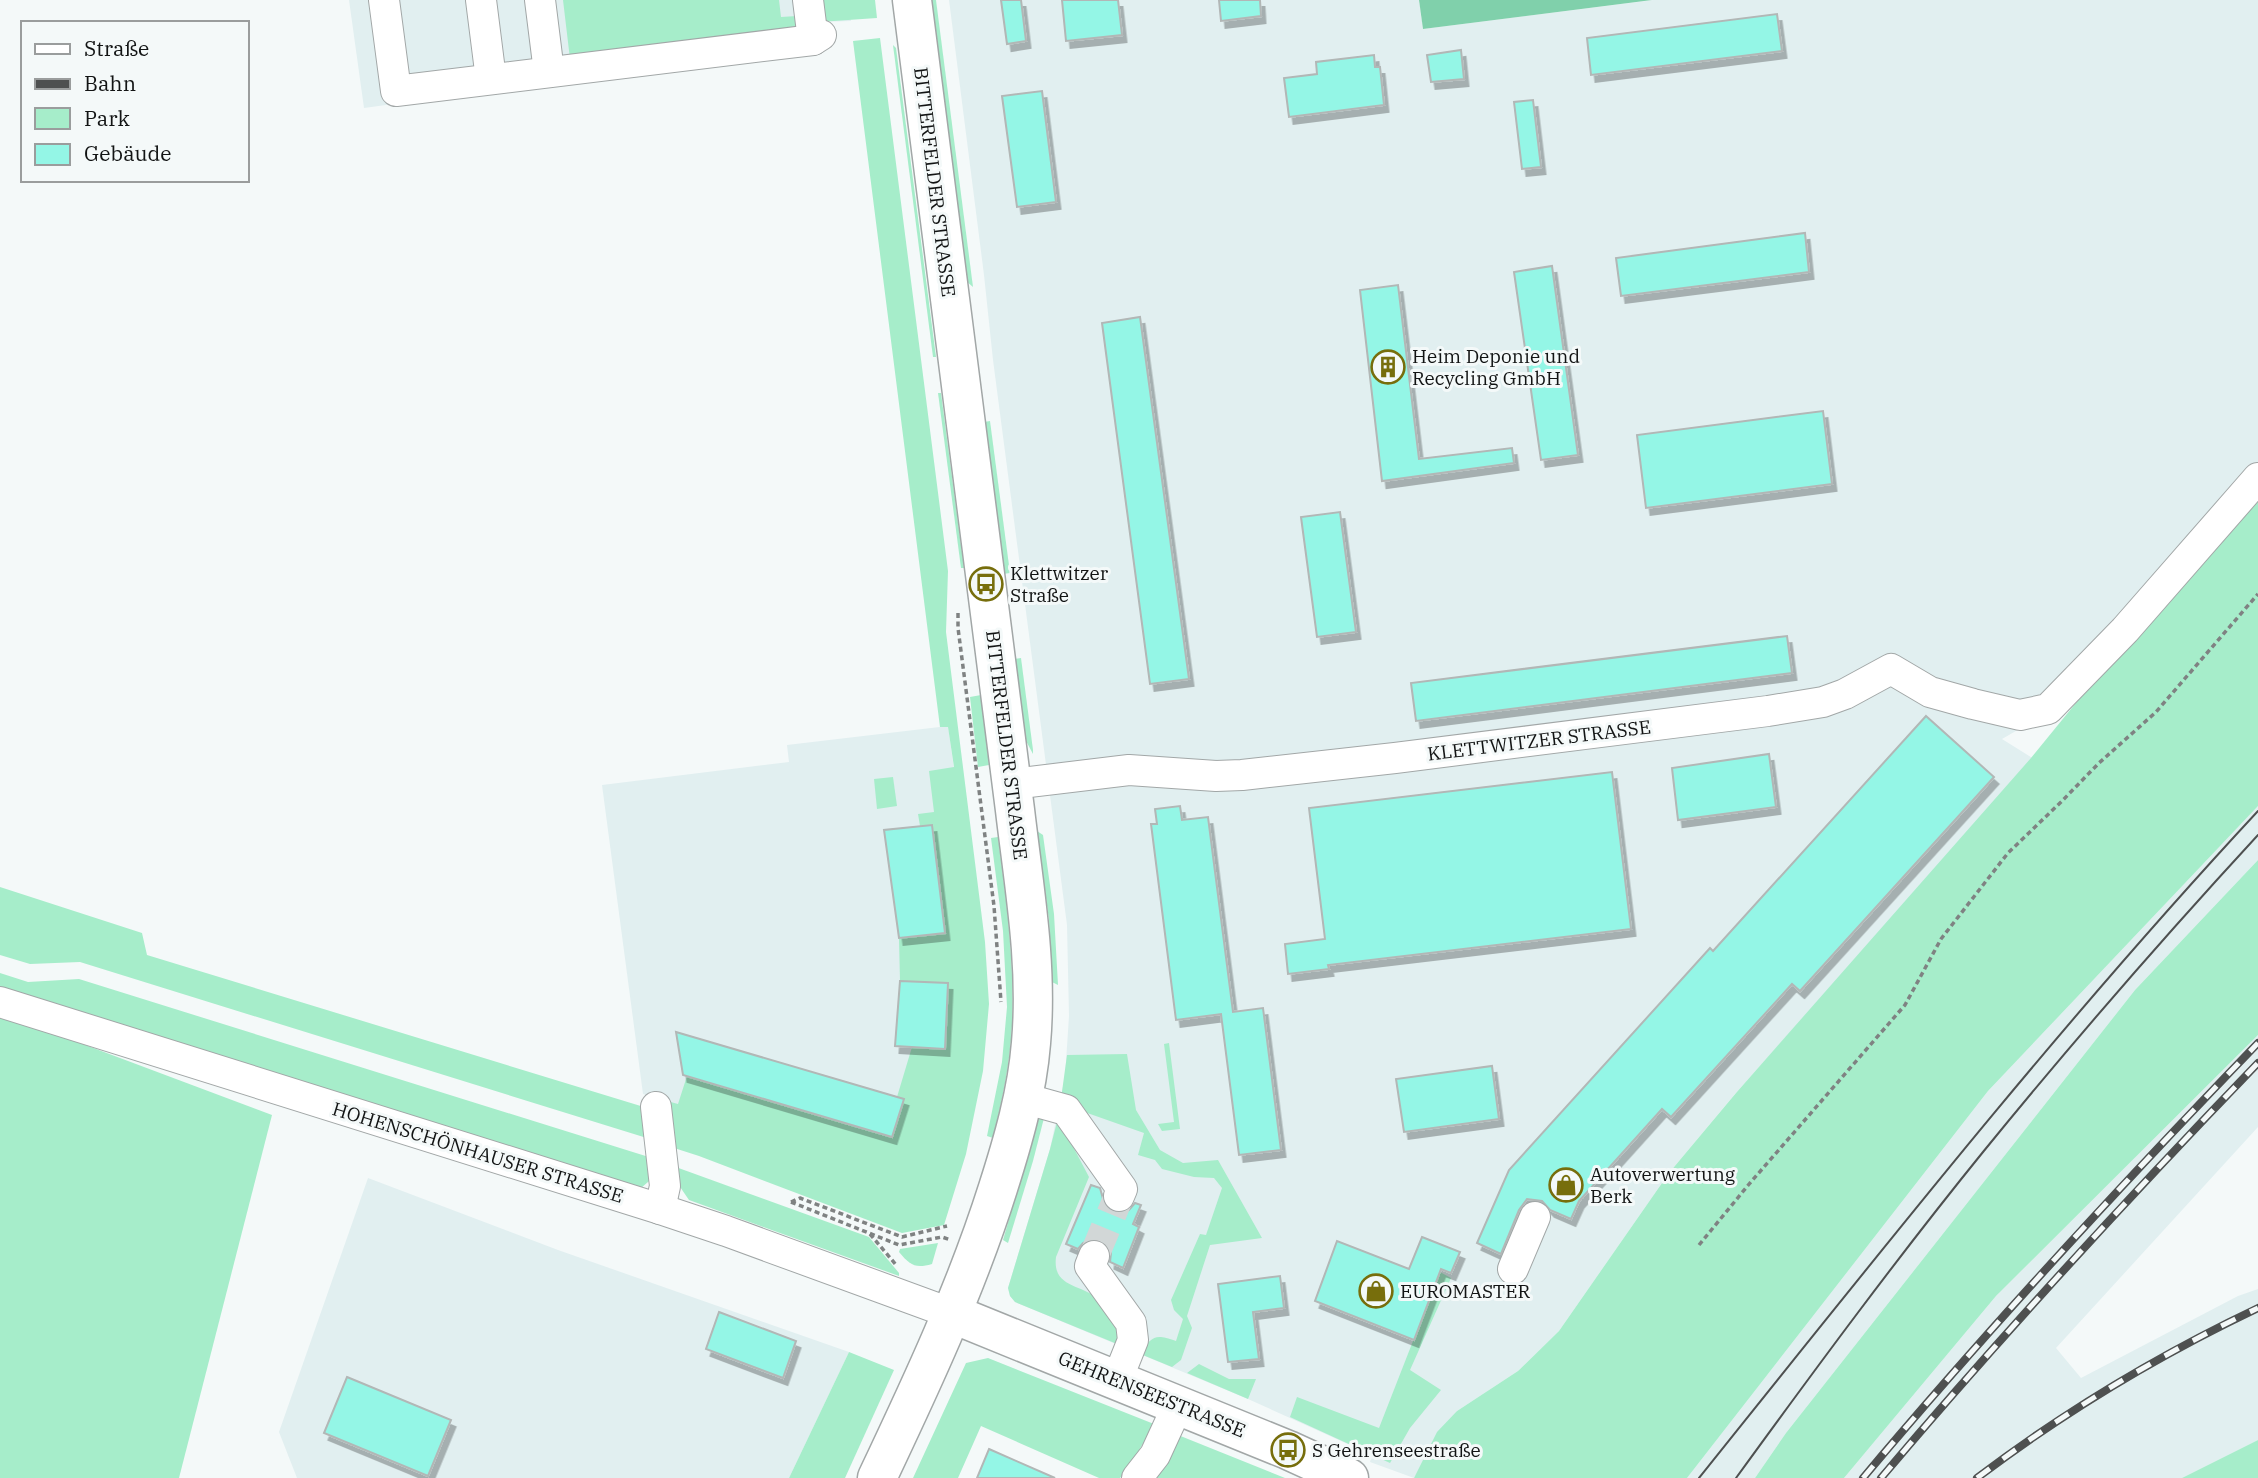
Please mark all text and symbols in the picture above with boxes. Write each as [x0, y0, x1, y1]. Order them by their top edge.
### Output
legend [21, 21, 248, 182]
text: Straße [84, 34, 149, 62]
street label: BITTERFELDER STRASSE [909, 66, 961, 298]
text: Bahn [84, 69, 136, 97]
text: Park [84, 104, 131, 132]
text: Gebäude [84, 139, 172, 167]
place label: Heim Deponie und Recycling GmbH [1412, 344, 1580, 390]
building icon: Heim Deponie und Recycling GmbH [1369, 348, 1407, 386]
place label: Klettwitzer Straße [1010, 561, 1109, 607]
bus stop icon: Klettwitzer Straße [967, 565, 1005, 603]
street label: BITTERFELDER STRASSE [981, 629, 1033, 861]
street label: KLETTWITZER STRASSE [1426, 714, 1652, 766]
street label: HOHENSCHÖNHAUSER STRASSE [330, 1096, 626, 1208]
place label: Autoverwertung Berk [1590, 1162, 1736, 1208]
shop icon: Autoverwertung Berk [1547, 1166, 1585, 1204]
shop icon: EUROMASTER [1357, 1272, 1395, 1310]
place label: EUROMASTER [1400, 1279, 1530, 1303]
street label: GEHRENSEESTRASSE [1055, 1345, 1249, 1443]
bus stop icon: S Gehrenseestraße [1269, 1431, 1307, 1469]
place label: S Gehrenseestraße [1312, 1438, 1481, 1462]

